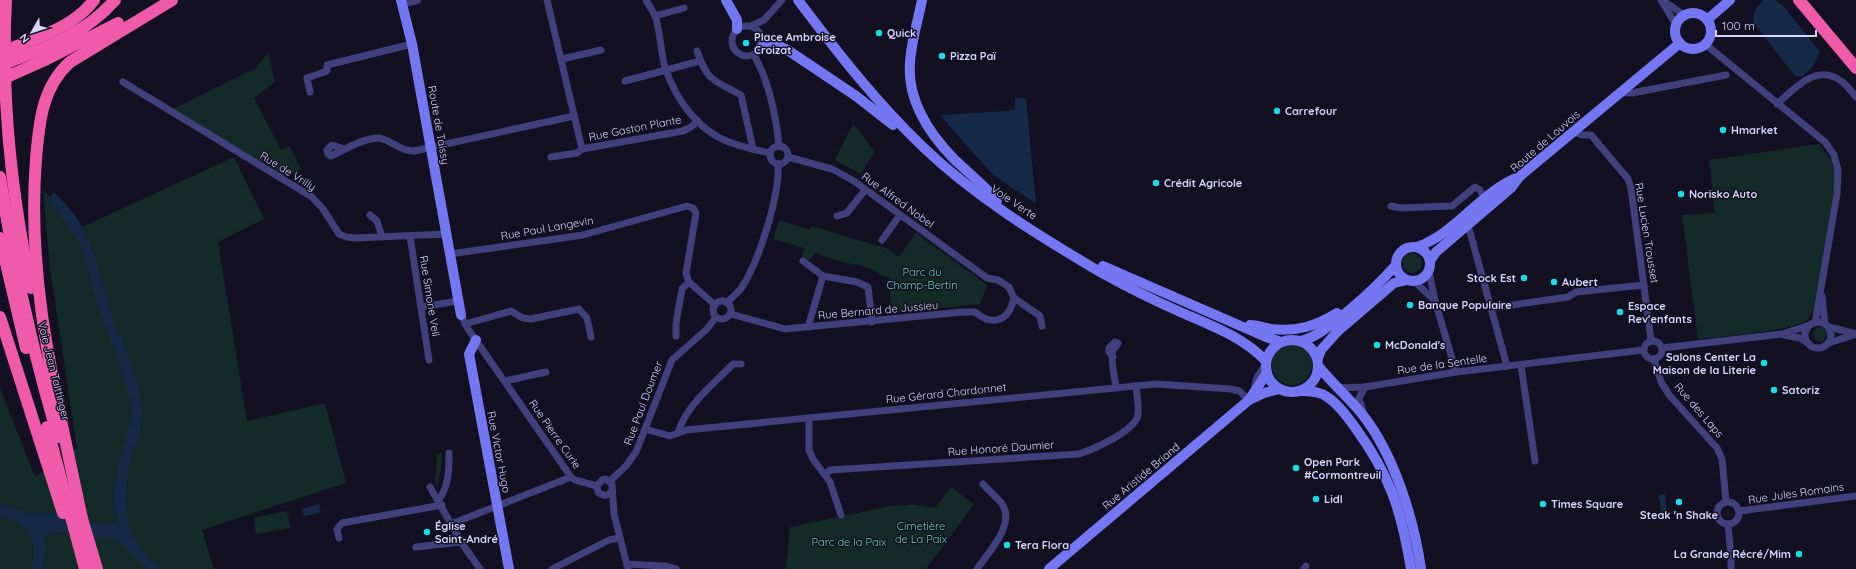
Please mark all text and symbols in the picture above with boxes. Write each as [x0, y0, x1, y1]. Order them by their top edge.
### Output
north arrow [12, 12, 52, 52]
scale bar [1716, 12, 1816, 38]
text: 100 m [1722, 18, 1755, 33]
place label: Quick [887, 26, 916, 40]
marker: Quick [874, 28, 884, 38]
place label: Place Ambroise Croizat [754, 30, 836, 57]
text: N [16, 31, 32, 46]
marker: Place Ambroise Croizat [741, 38, 751, 48]
place label: Pizza Paï [950, 49, 997, 63]
marker: Pizza Paï [937, 51, 947, 61]
street label: Route de Taissy [425, 84, 453, 166]
place label: Carrefour [1285, 104, 1337, 118]
marker: Carrefour [1272, 106, 1282, 116]
street label: Route de Louvois [1507, 107, 1583, 175]
street label: Rue Gaston Plante [588, 112, 682, 144]
place label: Hmarket [1731, 123, 1778, 137]
marker: Hmarket [1718, 125, 1728, 135]
street label: Rue de Vrilly [257, 148, 319, 194]
street label: Rue Alfred Nobel [859, 169, 937, 231]
place label: Crédit Agricole [1164, 176, 1243, 190]
marker: Crédit Agricole [1151, 178, 1161, 188]
street label: Voie Verte [988, 181, 1040, 223]
street label: Rue Lucien Trousset [1632, 182, 1662, 285]
place label: Norisko Auto [1689, 187, 1757, 201]
marker: Norisko Auto [1676, 189, 1686, 199]
street label: Rue Paul Langevin [500, 213, 594, 243]
street label: Rue Simone Veil [417, 255, 443, 337]
park label: Parc du Champ-Bertin [886, 265, 958, 292]
place label: Stock Est [1467, 271, 1516, 285]
marker: Stock Est [1519, 273, 1529, 283]
place label: Aubert [1562, 275, 1598, 289]
marker: Aubert [1549, 277, 1559, 287]
street label: Rue Bernard de Jussieu [817, 298, 939, 322]
place label: Banque Populaire [1418, 298, 1512, 312]
place label: Espace Rev'enfants [1628, 299, 1692, 326]
marker: Banque Populaire [1405, 300, 1415, 310]
marker: Espace Rev'enfants [1615, 307, 1625, 317]
street label: Voie Jean Taittinger [35, 320, 73, 423]
place label: McDonald's [1385, 338, 1445, 352]
marker: McDonald's [1372, 340, 1382, 350]
place label: Salons Center La Maison de la Literie [1653, 350, 1757, 377]
street label: Rue de la Sentelle [1396, 351, 1488, 377]
street label: Rue Paul Doumer [621, 358, 666, 447]
marker: Salons Center La Maison de la Literie [1759, 358, 1769, 368]
street label: Rue Gérard Chardonnet [885, 380, 1007, 406]
street label: Rue des Laps [1671, 380, 1727, 440]
place label: Satoriz [1782, 383, 1820, 397]
marker: Satoriz [1769, 385, 1779, 395]
street label: Rue Pierre Curie [526, 397, 584, 471]
street label: Rue Victor Hugo [484, 410, 514, 494]
street label: Rue Honoré Daumier [947, 437, 1056, 459]
street label: Rue Aristide Briand [1099, 439, 1183, 513]
place label: Open Park #Cormontreuil [1304, 455, 1381, 482]
marker: Open Park #Cormontreuil [1291, 463, 1301, 473]
street label: Rue Jules Romains [1747, 479, 1845, 507]
place label: Lidl [1324, 492, 1343, 506]
marker: Lidl [1311, 494, 1321, 504]
place label: Times Square [1551, 497, 1624, 511]
marker: Steak 'n Shake [1674, 497, 1684, 507]
marker: Times Square [1538, 499, 1548, 509]
place label: Steak 'n Shake [1640, 508, 1719, 522]
place label: Église Saint-André [435, 519, 499, 546]
park label: Cimetière de La Paix [895, 519, 947, 546]
marker: Église Saint-André [422, 527, 432, 537]
park label: Parc de la Paix [812, 535, 886, 549]
place label: Tera Flora [1015, 538, 1069, 552]
marker: Tera Flora [1002, 540, 1012, 550]
place label: La Grande Récré/Mim [1674, 547, 1791, 561]
marker: La Grande Récré/Mim [1794, 549, 1804, 559]

